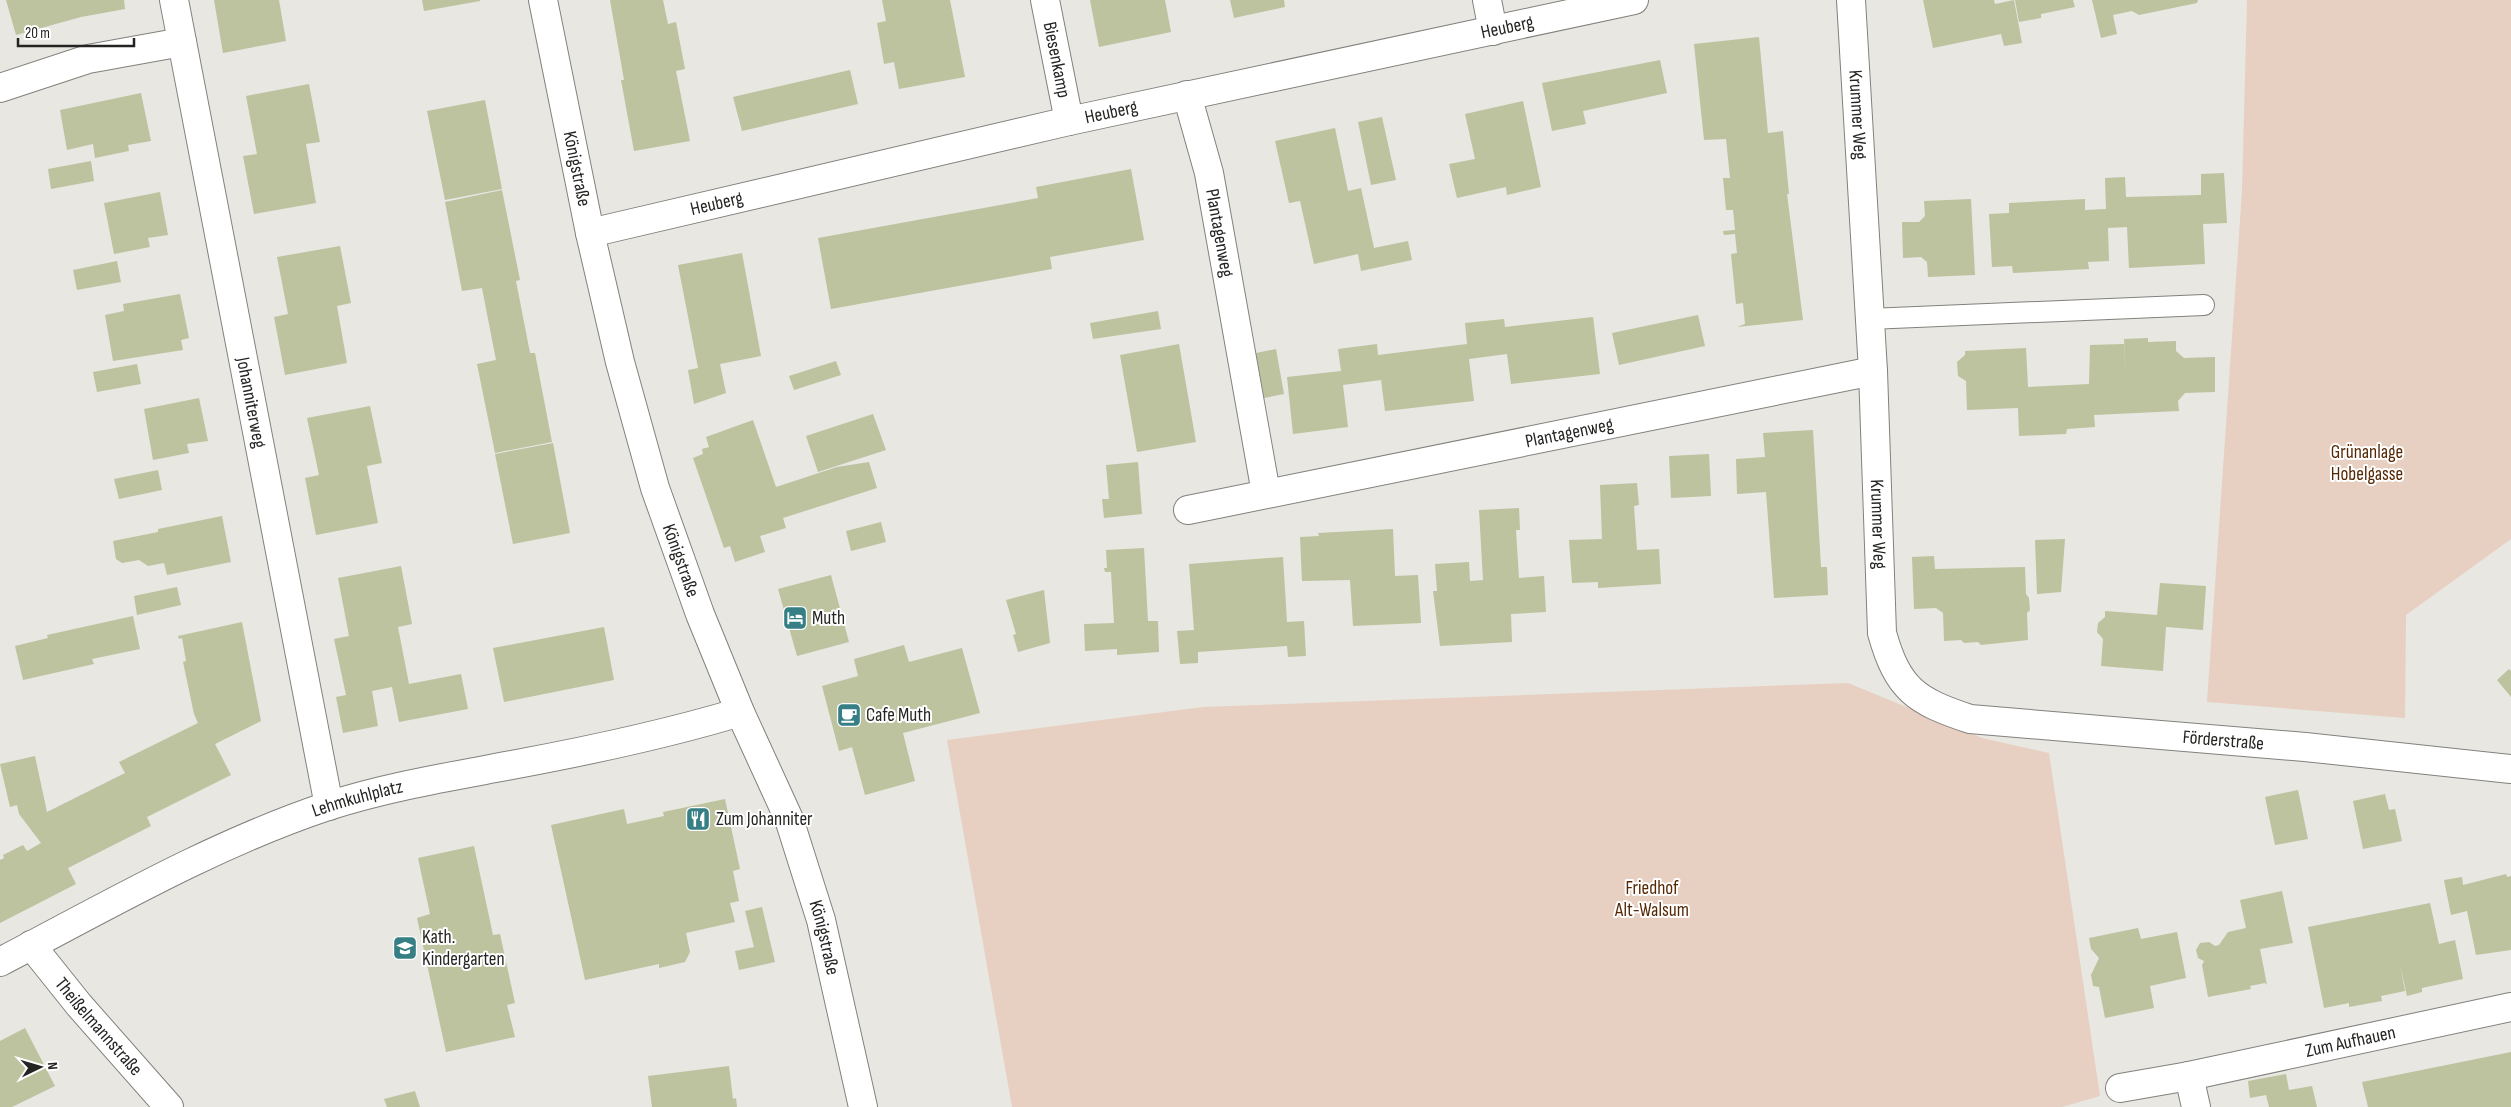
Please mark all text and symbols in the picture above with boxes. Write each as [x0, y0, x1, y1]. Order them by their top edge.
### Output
street label: Heuberg [1479, 10, 1536, 44]
scale bar [18, 15, 134, 47]
street label: Biesenkamp [1038, 20, 1076, 100]
text: 20 m [25, 24, 50, 43]
street label: Krummer Weg [1844, 69, 1872, 161]
street label: Heuberg [1083, 95, 1140, 129]
street label: Königstraße [558, 129, 596, 208]
street label: Heuberg [688, 186, 746, 221]
street label: Plantagenweg [1201, 187, 1239, 279]
street label: Johanniterweg [231, 354, 271, 450]
street label: Plantagenweg [1523, 412, 1616, 453]
park label: Grünanlage Hobelgasse [2331, 441, 2403, 486]
street label: Krummer Weg [1865, 479, 1891, 570]
street label: Königstraße [657, 521, 705, 600]
hotel icon: Muth [782, 605, 808, 631]
place label: Muth [812, 607, 845, 630]
cafe icon: Cafe Muth [836, 702, 862, 728]
place label: Cafe Muth [866, 704, 931, 727]
street label: Förderstraße [2182, 725, 2265, 755]
street label: Lehmkuhlplatz [309, 775, 405, 822]
restaurant icon: Zum Johanniter [685, 806, 711, 832]
place label: Zum Johanniter [716, 808, 813, 831]
park label: Friedhof Alt-Walsum [1614, 877, 1689, 922]
street label: Königstraße [804, 897, 844, 977]
place label: Kath. Kindergarten [422, 926, 505, 971]
school or university icon: Kath. Kindergarten [392, 935, 418, 961]
street label: Theißelmannstraße [50, 973, 147, 1080]
street label: Zum Aufhauen [2303, 1021, 2398, 1062]
north arrow [15, 1042, 65, 1092]
text: N [44, 1061, 61, 1070]

